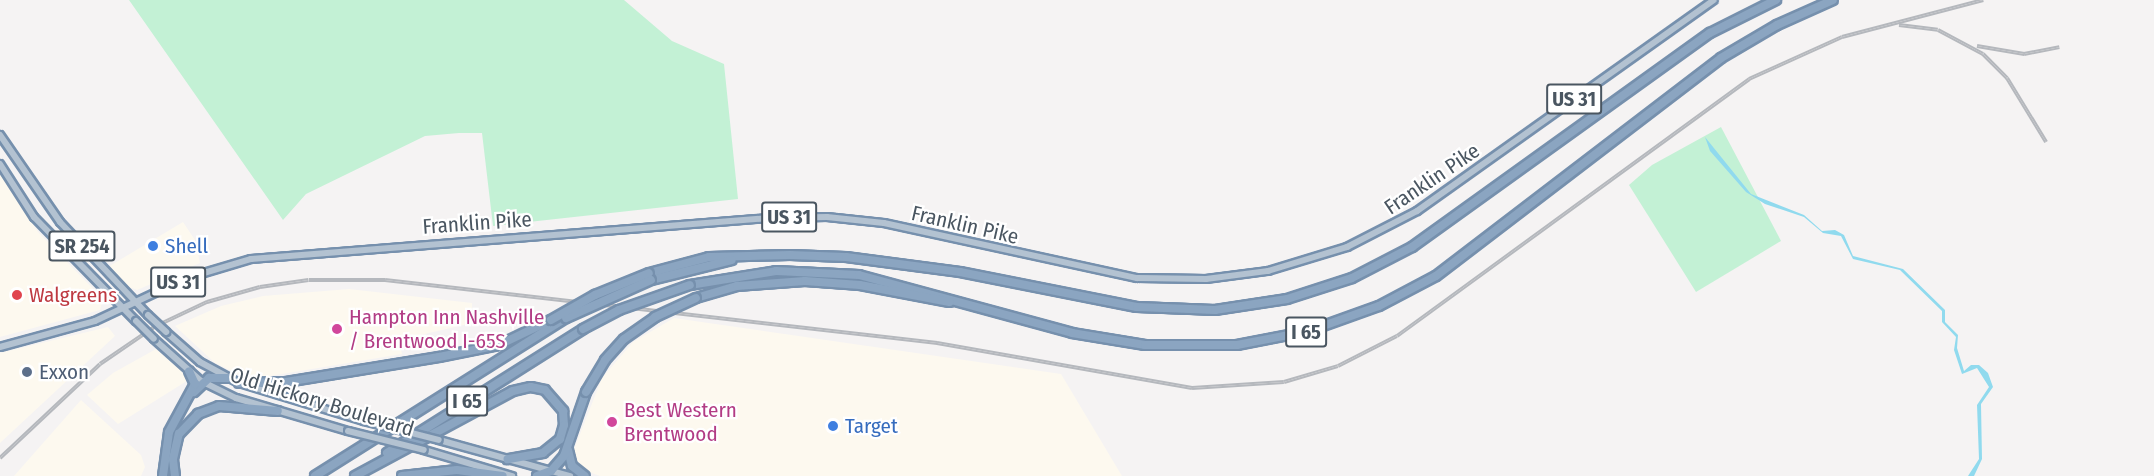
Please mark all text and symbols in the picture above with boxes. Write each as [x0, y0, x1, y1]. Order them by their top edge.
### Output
road number: US 31 [1546, 82, 1602, 116]
street label: Franklin Pike [1380, 138, 1484, 220]
road number: US 31 [760, 200, 818, 234]
street label: Franklin Pike [909, 200, 1021, 250]
street label: Franklin Pike [422, 207, 532, 239]
road number: SR 254 [48, 229, 116, 263]
place label: Shell [165, 233, 208, 259]
marker: Shell [146, 239, 160, 253]
road number: US 31 [150, 265, 207, 299]
place label: Walgreens [29, 282, 117, 308]
marker: Walgreens [10, 288, 24, 302]
place label: Hampton Inn Nashville / Brentwood I-65S [349, 304, 544, 354]
road number: I 65 [1285, 315, 1327, 349]
marker: Hampton Inn Nashville / Brentwood I-65S [330, 322, 344, 336]
place label: Exxon [39, 359, 89, 385]
street label: Old Hickory Boulevard [227, 362, 417, 442]
marker: Exxon [20, 365, 34, 379]
road number: I 65 [446, 384, 488, 418]
place label: Best Western Brentwood [624, 397, 737, 447]
place label: Target [845, 413, 898, 439]
marker: Best Western Brentwood [605, 415, 619, 429]
marker: Target [826, 419, 840, 433]

